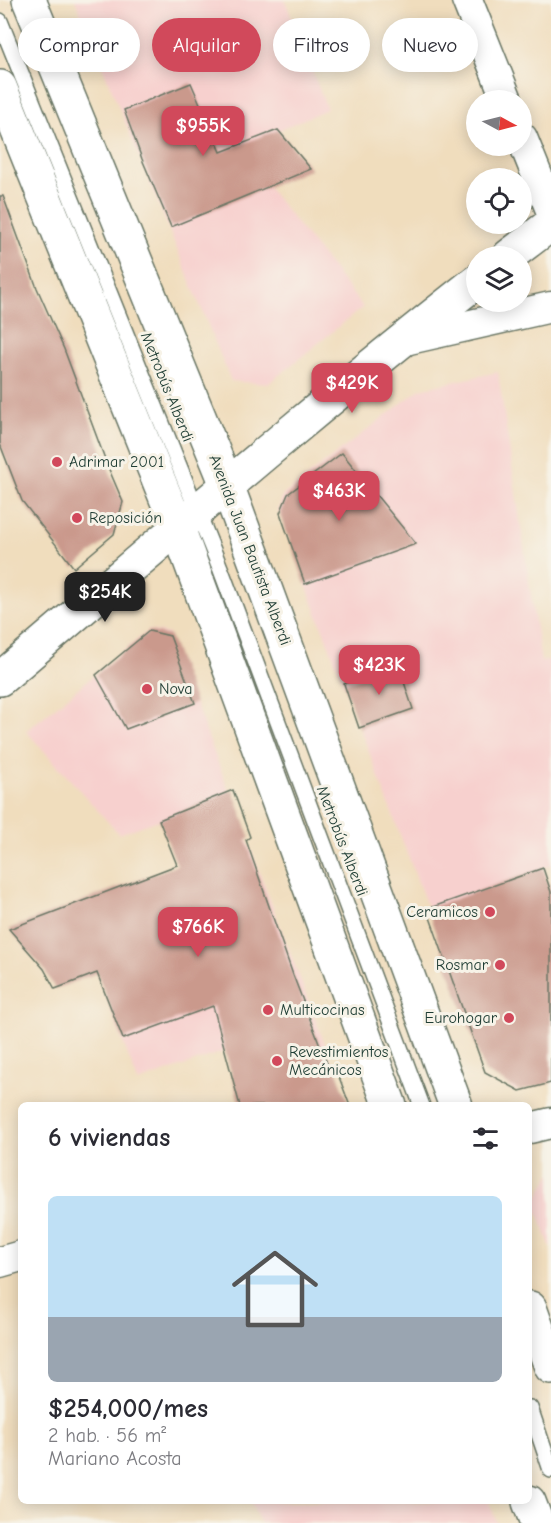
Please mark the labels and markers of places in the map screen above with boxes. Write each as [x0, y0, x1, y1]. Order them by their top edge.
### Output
pin: $955K [161, 106, 245, 157]
pin: $429K [310, 363, 394, 414]
place label: Adrimar 2001 [69, 453, 164, 471]
marker: Adrimar 2001 [50, 455, 64, 469]
pin: $463K [297, 471, 381, 522]
place label: Reposición [89, 509, 162, 527]
marker: Reposición [70, 511, 84, 525]
pin: $254K [63, 572, 147, 623]
pin: $423K [337, 645, 421, 696]
place label: Nova [159, 680, 192, 698]
marker: Nova [140, 682, 154, 696]
place label: Ceramicos [406, 903, 478, 921]
marker: Ceramicos [483, 905, 497, 919]
pin: $766K [156, 907, 240, 958]
place label: Rosmar [436, 956, 489, 974]
marker: Rosmar [493, 958, 507, 972]
place label: Multicocinas [280, 1001, 365, 1019]
marker: Multicocinas [261, 1003, 275, 1017]
place label: Eurohogar [425, 1009, 498, 1027]
marker: Eurohogar [502, 1011, 516, 1025]
place label: Revestimientos Mecánicos [289, 1043, 389, 1079]
marker: Revestimientos Mecánicos [270, 1054, 284, 1068]

